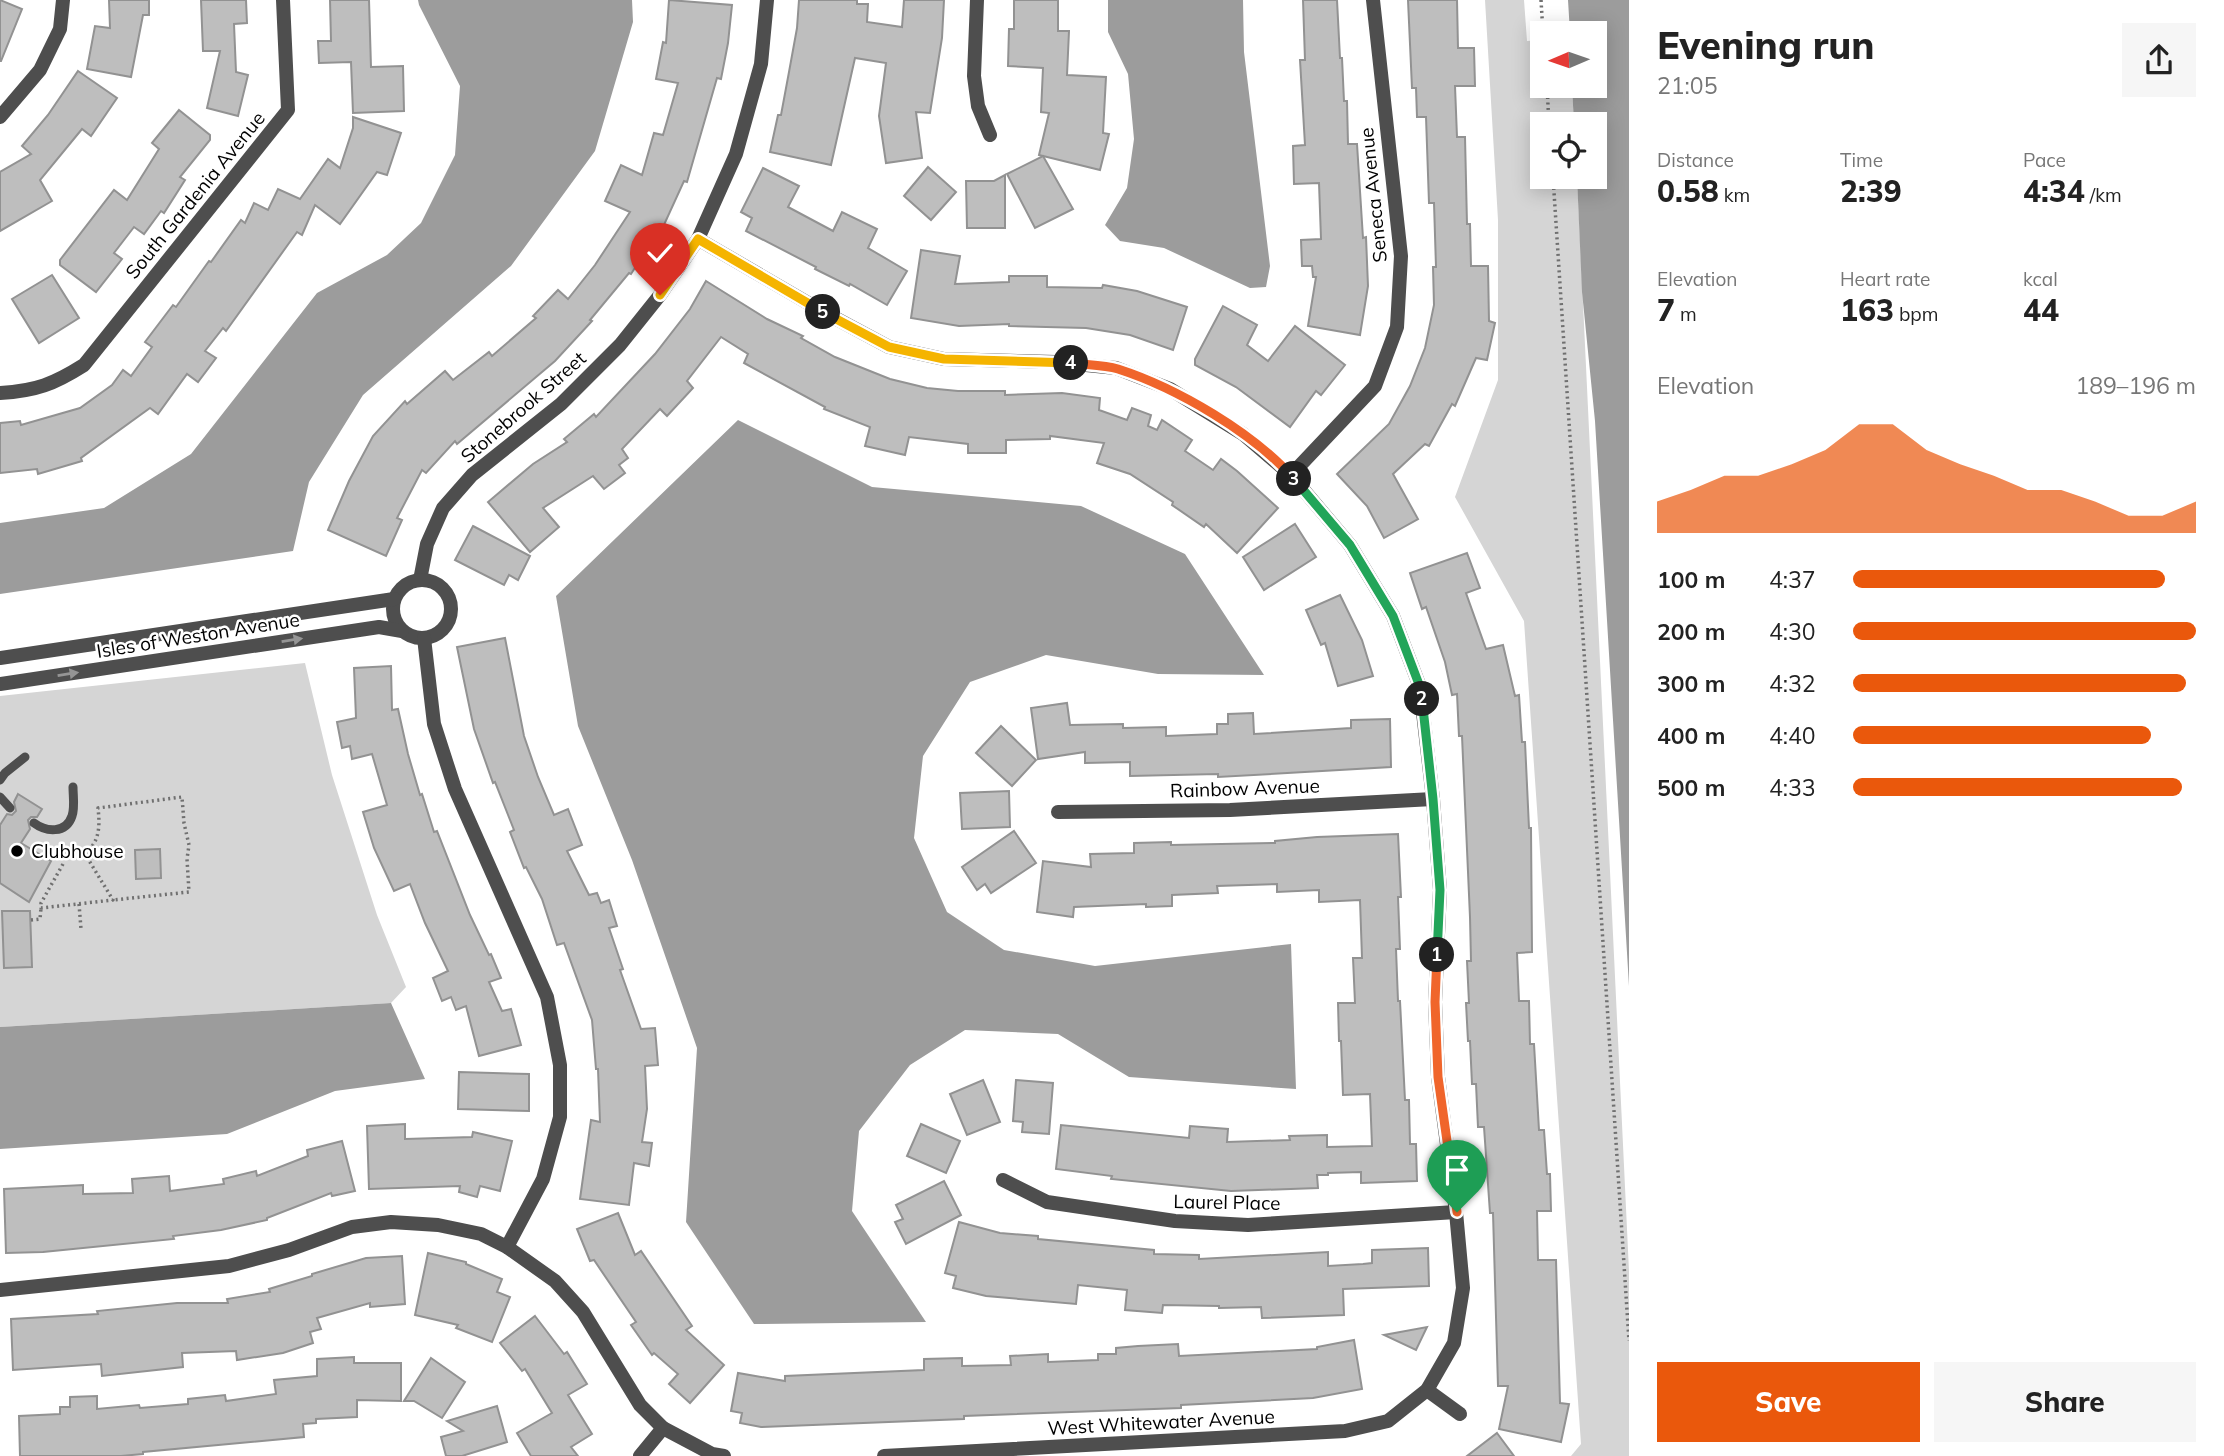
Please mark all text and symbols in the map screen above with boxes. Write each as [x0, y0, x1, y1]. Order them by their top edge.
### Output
north arrow [1530, 21, 1606, 98]
map controls [1530, 21, 1607, 189]
text: Evening run [1657, 21, 1875, 69]
button: share [2122, 23, 2196, 97]
text: 21:05 [1657, 71, 1717, 100]
street label: South Gardenia Avenue [120, 106, 270, 284]
button: locate [1530, 112, 1607, 189]
street label: Seneca Avenue [1354, 126, 1392, 264]
text: Distance [1657, 148, 1734, 172]
text: Time [1840, 148, 1883, 172]
text: Pace [2023, 148, 2066, 172]
text: 0.58 [1657, 172, 1719, 210]
text: 2:39 [1840, 172, 1902, 210]
text: 4:34 [2023, 172, 2085, 210]
text: km [1719, 183, 1750, 207]
text: /km [2085, 183, 2122, 207]
pin [630, 223, 690, 295]
icon: check [641, 234, 679, 272]
text: Elevation [1657, 267, 1737, 291]
text: Heart rate [1840, 267, 1930, 291]
text: kcal [2023, 267, 2058, 291]
text: 7 [1657, 291, 1675, 329]
text: 163 [1840, 291, 1894, 329]
text: 44 [2023, 291, 2059, 329]
pin: 5 [806, 294, 840, 330]
text: 5 [817, 299, 828, 323]
text: m [1675, 302, 1697, 326]
text: bpm [1894, 302, 1938, 326]
street label: Stonebrook Street [456, 346, 591, 468]
pin: 4 [1054, 346, 1088, 380]
text: 4 [1065, 350, 1076, 374]
text: Elevation [1657, 371, 1754, 400]
text: 189–196 m [2075, 371, 2196, 400]
pin: 3 [1276, 462, 1312, 496]
text: 3 [1288, 466, 1299, 490]
text: 100 m [1657, 565, 1725, 594]
text: 4:37 [1769, 565, 1816, 594]
street label: Isles of Weston Avenue [95, 607, 301, 663]
text: 200 m [1657, 617, 1725, 646]
text: 4:30 [1769, 617, 1816, 646]
one-way arrow [282, 634, 304, 645]
one-way arrow [57, 668, 79, 679]
text: 300 m [1657, 669, 1725, 698]
text: 4:32 [1769, 669, 1816, 698]
pin: 2 [1404, 682, 1440, 716]
text: 2 [1416, 686, 1427, 710]
text: 400 m [1657, 721, 1725, 750]
text: 4:40 [1769, 721, 1816, 750]
street label: Rainbow Avenue [1170, 773, 1320, 803]
text: 500 m [1657, 773, 1725, 802]
text: 4:33 [1769, 773, 1816, 802]
place label: Clubhouse [31, 839, 124, 863]
marker: Clubhouse [9, 843, 25, 859]
pin: 1 [1420, 937, 1454, 972]
text: 1 [1431, 942, 1442, 966]
pin [1427, 1140, 1487, 1212]
icon: arrive [1438, 1151, 1476, 1189]
street label: Laurel Place [1173, 1189, 1281, 1215]
button: Save [1657, 1362, 1920, 1442]
button: Share [1934, 1362, 2196, 1442]
street label: West Whitewater Avenue [1047, 1404, 1275, 1440]

